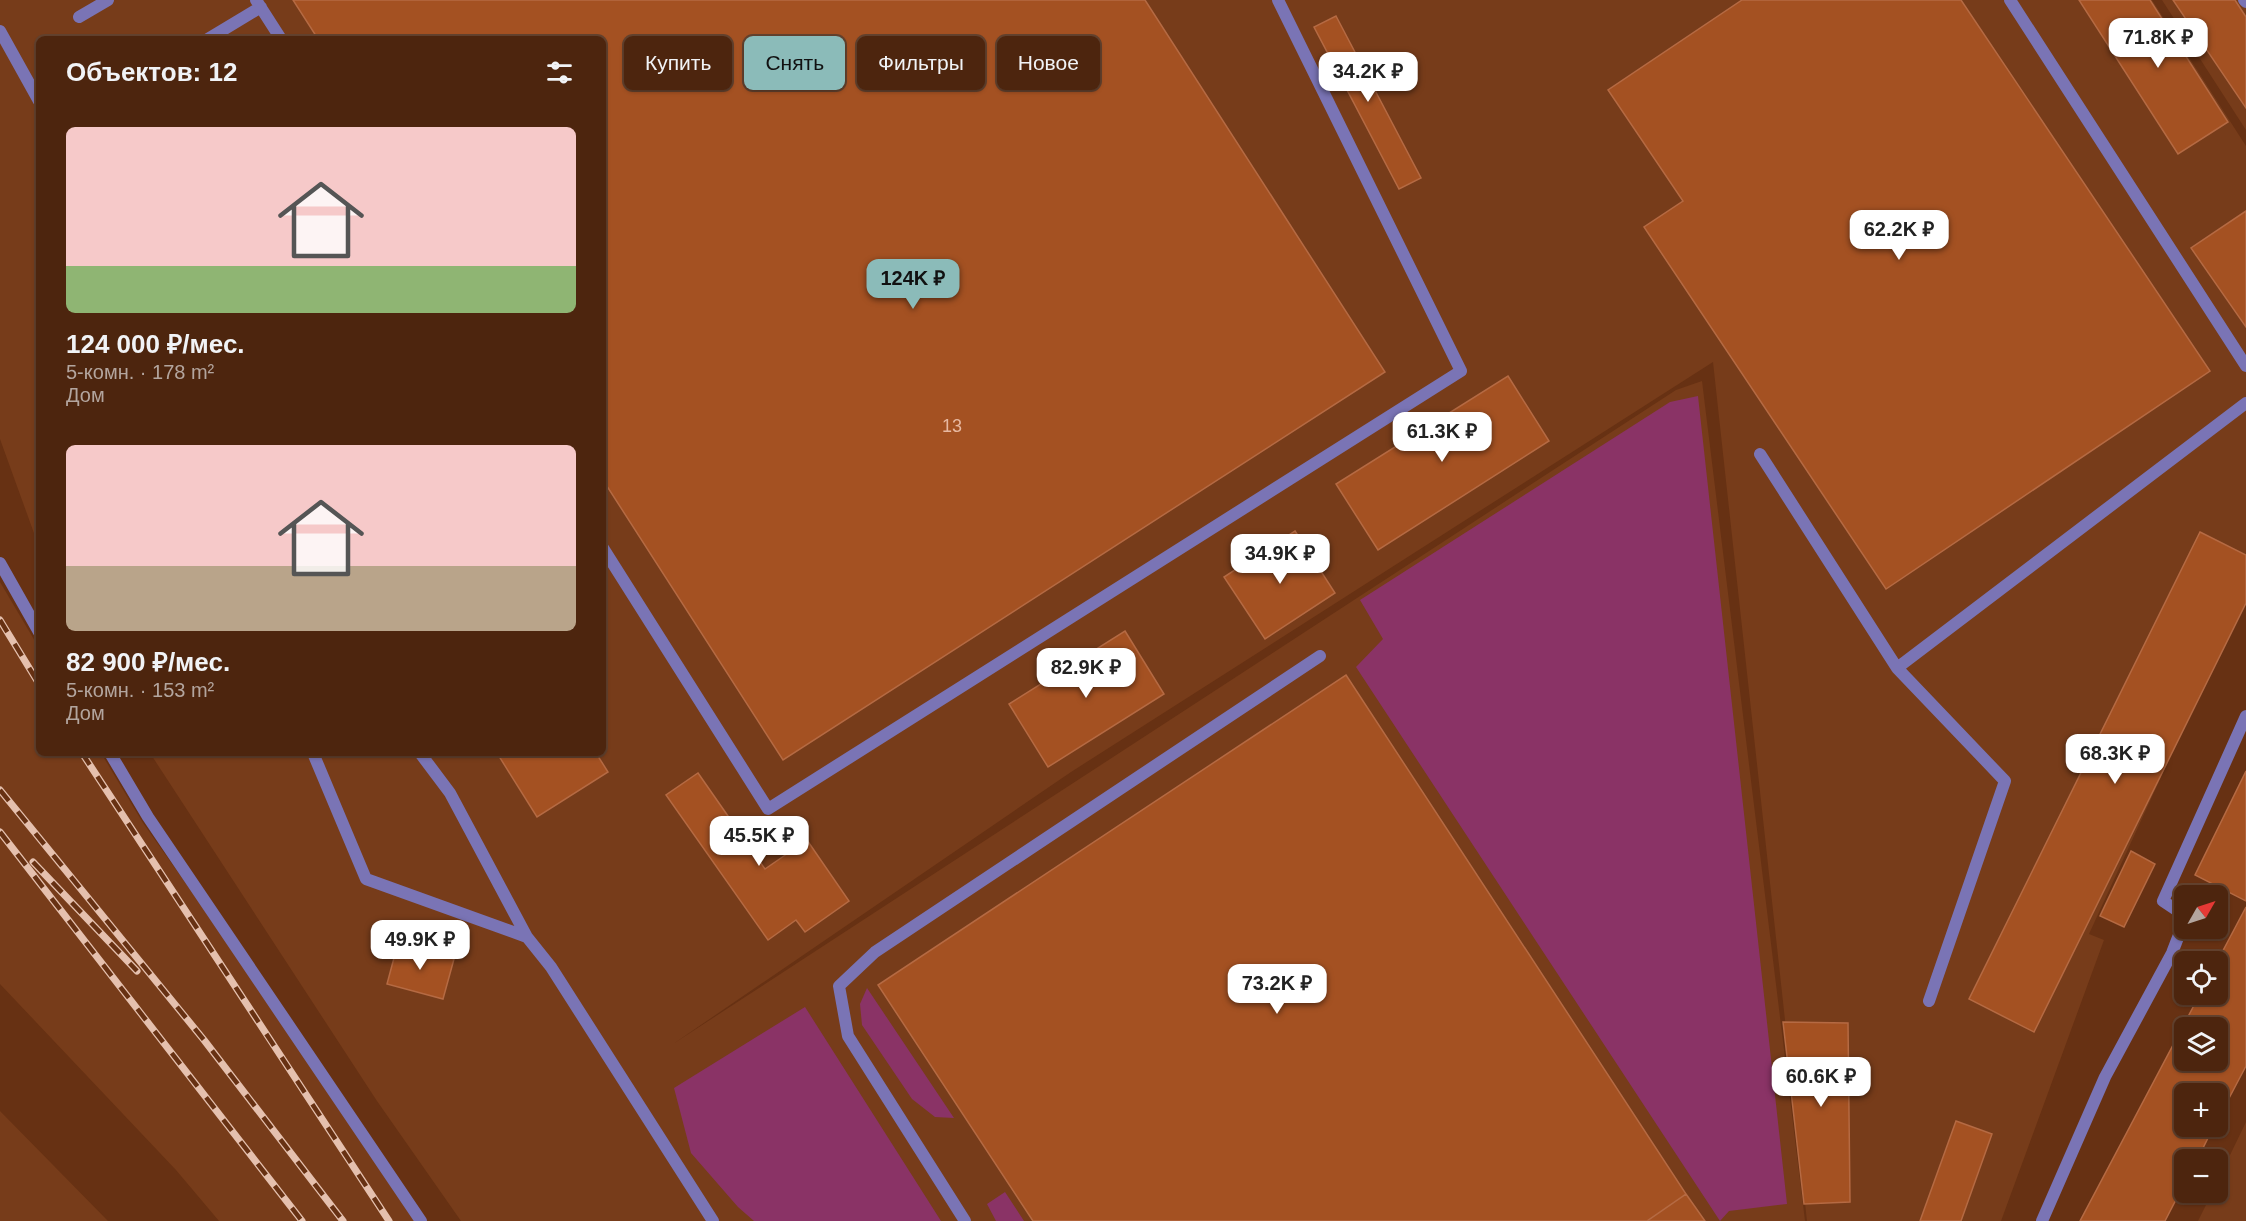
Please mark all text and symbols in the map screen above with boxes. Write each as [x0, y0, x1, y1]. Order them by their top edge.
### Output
pin: 71.8K ₽ [2103, 18, 2213, 69]
text: 71.8K ₽ [2123, 26, 2193, 48]
chip: Купить [624, 36, 732, 90]
chip: Снять [744, 36, 845, 90]
chip: Фильтры [857, 36, 985, 90]
chip: Новое [997, 36, 1100, 90]
pin: 34.2K ₽ [1313, 52, 1423, 103]
icon: filters [543, 56, 576, 89]
text: Объектов: 12 [66, 57, 237, 87]
text: 34.2K ₽ [1333, 60, 1403, 82]
icon: home [267, 166, 375, 274]
pin: 62.2K ₽ [1844, 210, 1954, 261]
text: 62.2K ₽ [1864, 218, 1934, 240]
pin: 124K ₽ [864, 259, 962, 310]
text: 124K ₽ [880, 267, 946, 289]
text: 124 000 ₽/мес. [66, 329, 245, 359]
text: 5-комн. · 178 m² [66, 361, 214, 383]
text: Дом [66, 384, 105, 406]
pin: 61.3K ₽ [1387, 412, 1497, 463]
house number: 13 [942, 416, 962, 436]
text: 61.3K ₽ [1407, 420, 1477, 442]
icon: home [267, 484, 375, 592]
pin: 34.9K ₽ [1225, 534, 1335, 585]
text: 34.9K ₽ [1245, 542, 1315, 564]
text: 82 900 ₽/мес. [66, 647, 230, 677]
pin: 82.9K ₽ [1031, 648, 1141, 699]
text: 82.9K ₽ [1051, 656, 1121, 678]
text: 5-комн. · 153 m² [66, 679, 214, 701]
text: Дом [66, 702, 105, 724]
pin: 68.3K ₽ [2060, 734, 2170, 785]
text: 68.3K ₽ [2080, 742, 2150, 764]
pin: 45.5K ₽ [704, 816, 814, 867]
text: 45.5K ₽ [724, 824, 794, 846]
north arrow [2174, 885, 2228, 939]
map controls [2174, 885, 2228, 1203]
pin: 49.9K ₽ [365, 920, 475, 971]
text: 49.9K ₽ [385, 928, 455, 950]
button: locate [2174, 951, 2228, 1005]
pin: 73.2K ₽ [1222, 964, 1332, 1015]
text: 73.2K ₽ [1242, 972, 1312, 994]
button: layers [2174, 1017, 2228, 1071]
pin: 60.6K ₽ [1766, 1057, 1876, 1108]
text: 60.6K ₽ [1786, 1065, 1856, 1087]
button: + [2174, 1083, 2228, 1137]
button: − [2174, 1149, 2228, 1203]

